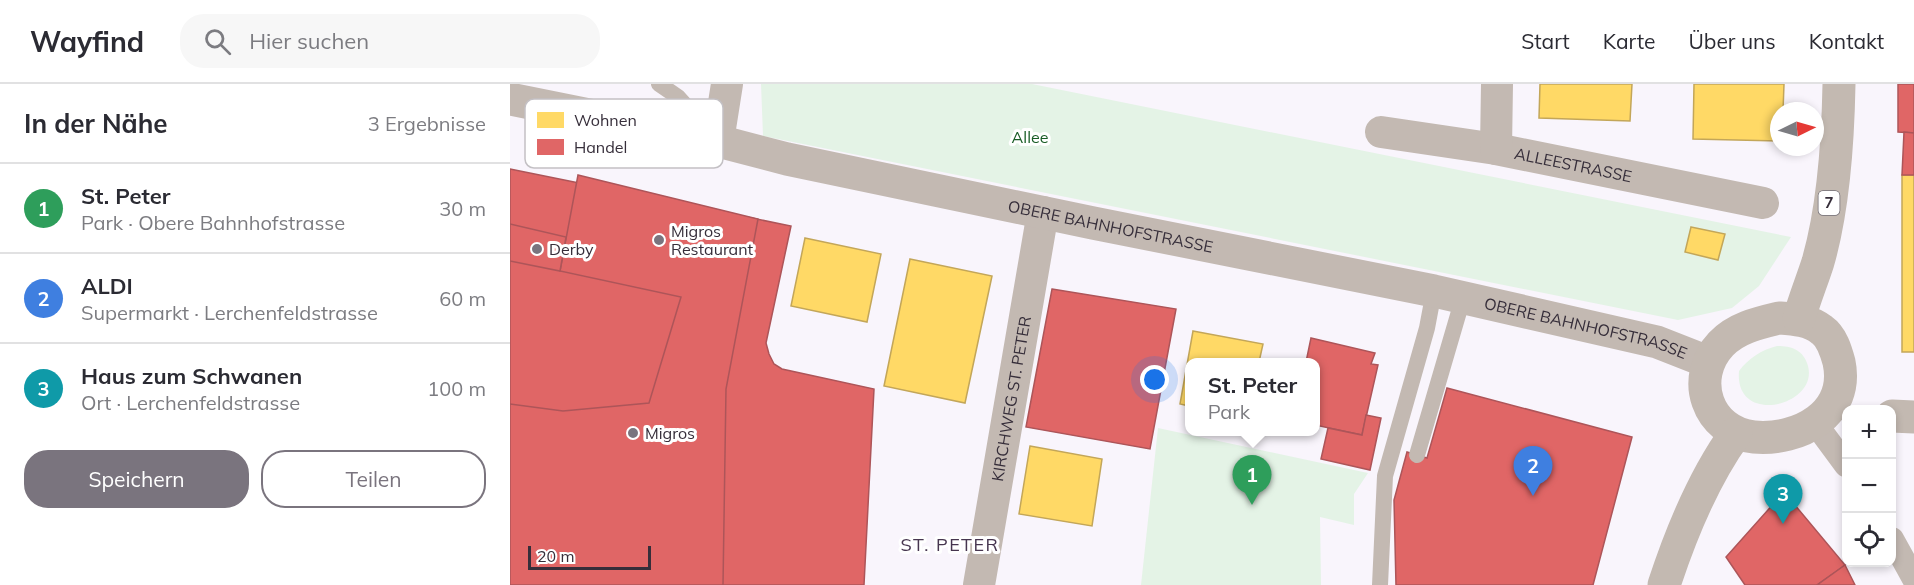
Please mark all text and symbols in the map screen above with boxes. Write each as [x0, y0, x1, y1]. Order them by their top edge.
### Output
search box [180, 14, 600, 68]
text: Wayfind [30, 24, 144, 59]
icon: search [201, 25, 234, 58]
text: Hier suchen [249, 27, 369, 55]
text: Start [1521, 28, 1570, 54]
text: Karte [1603, 28, 1655, 54]
text: Über uns [1688, 28, 1776, 54]
text: Kontakt [1809, 28, 1884, 54]
legend [525, 99, 723, 168]
north arrow [1770, 102, 1824, 156]
text: In der Nähe [24, 107, 168, 140]
text: Wohnen [574, 110, 637, 130]
text: 3 Ergebnisse [368, 111, 486, 136]
park label: Allee [1012, 127, 1048, 147]
text: Handel [574, 137, 627, 157]
street label: ALLEESTRASSE [1513, 143, 1634, 186]
text: St. Peter [81, 182, 170, 210]
road number: 7 [1818, 191, 1840, 215]
text: 1 [38, 196, 50, 221]
text: 30 m [439, 196, 486, 221]
street label: OBERE BAHNHOFSTRASSE [1006, 196, 1215, 257]
text: Park · Obere Bahnhofstrasse [81, 210, 345, 235]
place label: Migros Restaurant [671, 221, 754, 259]
marker: Migros Restaurant [652, 233, 666, 247]
place label: Derby [549, 239, 594, 259]
marker: Derby [530, 242, 544, 256]
text: ALDI [81, 272, 133, 300]
text: 2 [38, 286, 50, 311]
text: 60 m [439, 286, 486, 311]
street label: OBERE BAHNHOFSTRASSE [1482, 293, 1690, 363]
text: Supermarkt · Lerchenfeldstrasse [81, 300, 378, 325]
street label: KIRCHWEG ST. PETER [987, 314, 1035, 483]
popup [1185, 358, 1320, 436]
text: Haus zum Schwanen [81, 362, 302, 390]
your location [1140, 365, 1169, 394]
text: St. Peter [1208, 371, 1297, 399]
text: 3 [38, 376, 50, 401]
text: 100 m [427, 376, 486, 401]
text: Ort · Lerchenfeldstrasse [81, 390, 300, 415]
text: Park [1208, 399, 1250, 424]
map controls [1842, 405, 1896, 567]
button: + [1842, 405, 1896, 459]
place label: Migros [645, 423, 695, 443]
marker: Migros [626, 426, 640, 440]
pin: 2 [1514, 446, 1552, 496]
button: Speichern [24, 450, 249, 508]
button: Teilen [261, 450, 486, 508]
pin: 1 [1232, 456, 1272, 505]
button: − [1842, 459, 1896, 513]
pin: 3 [1764, 474, 1802, 524]
button: locate [1842, 513, 1896, 567]
district label: ST. PETER [900, 533, 1000, 556]
scale bar [528, 543, 651, 570]
text: 20 m [537, 546, 574, 566]

